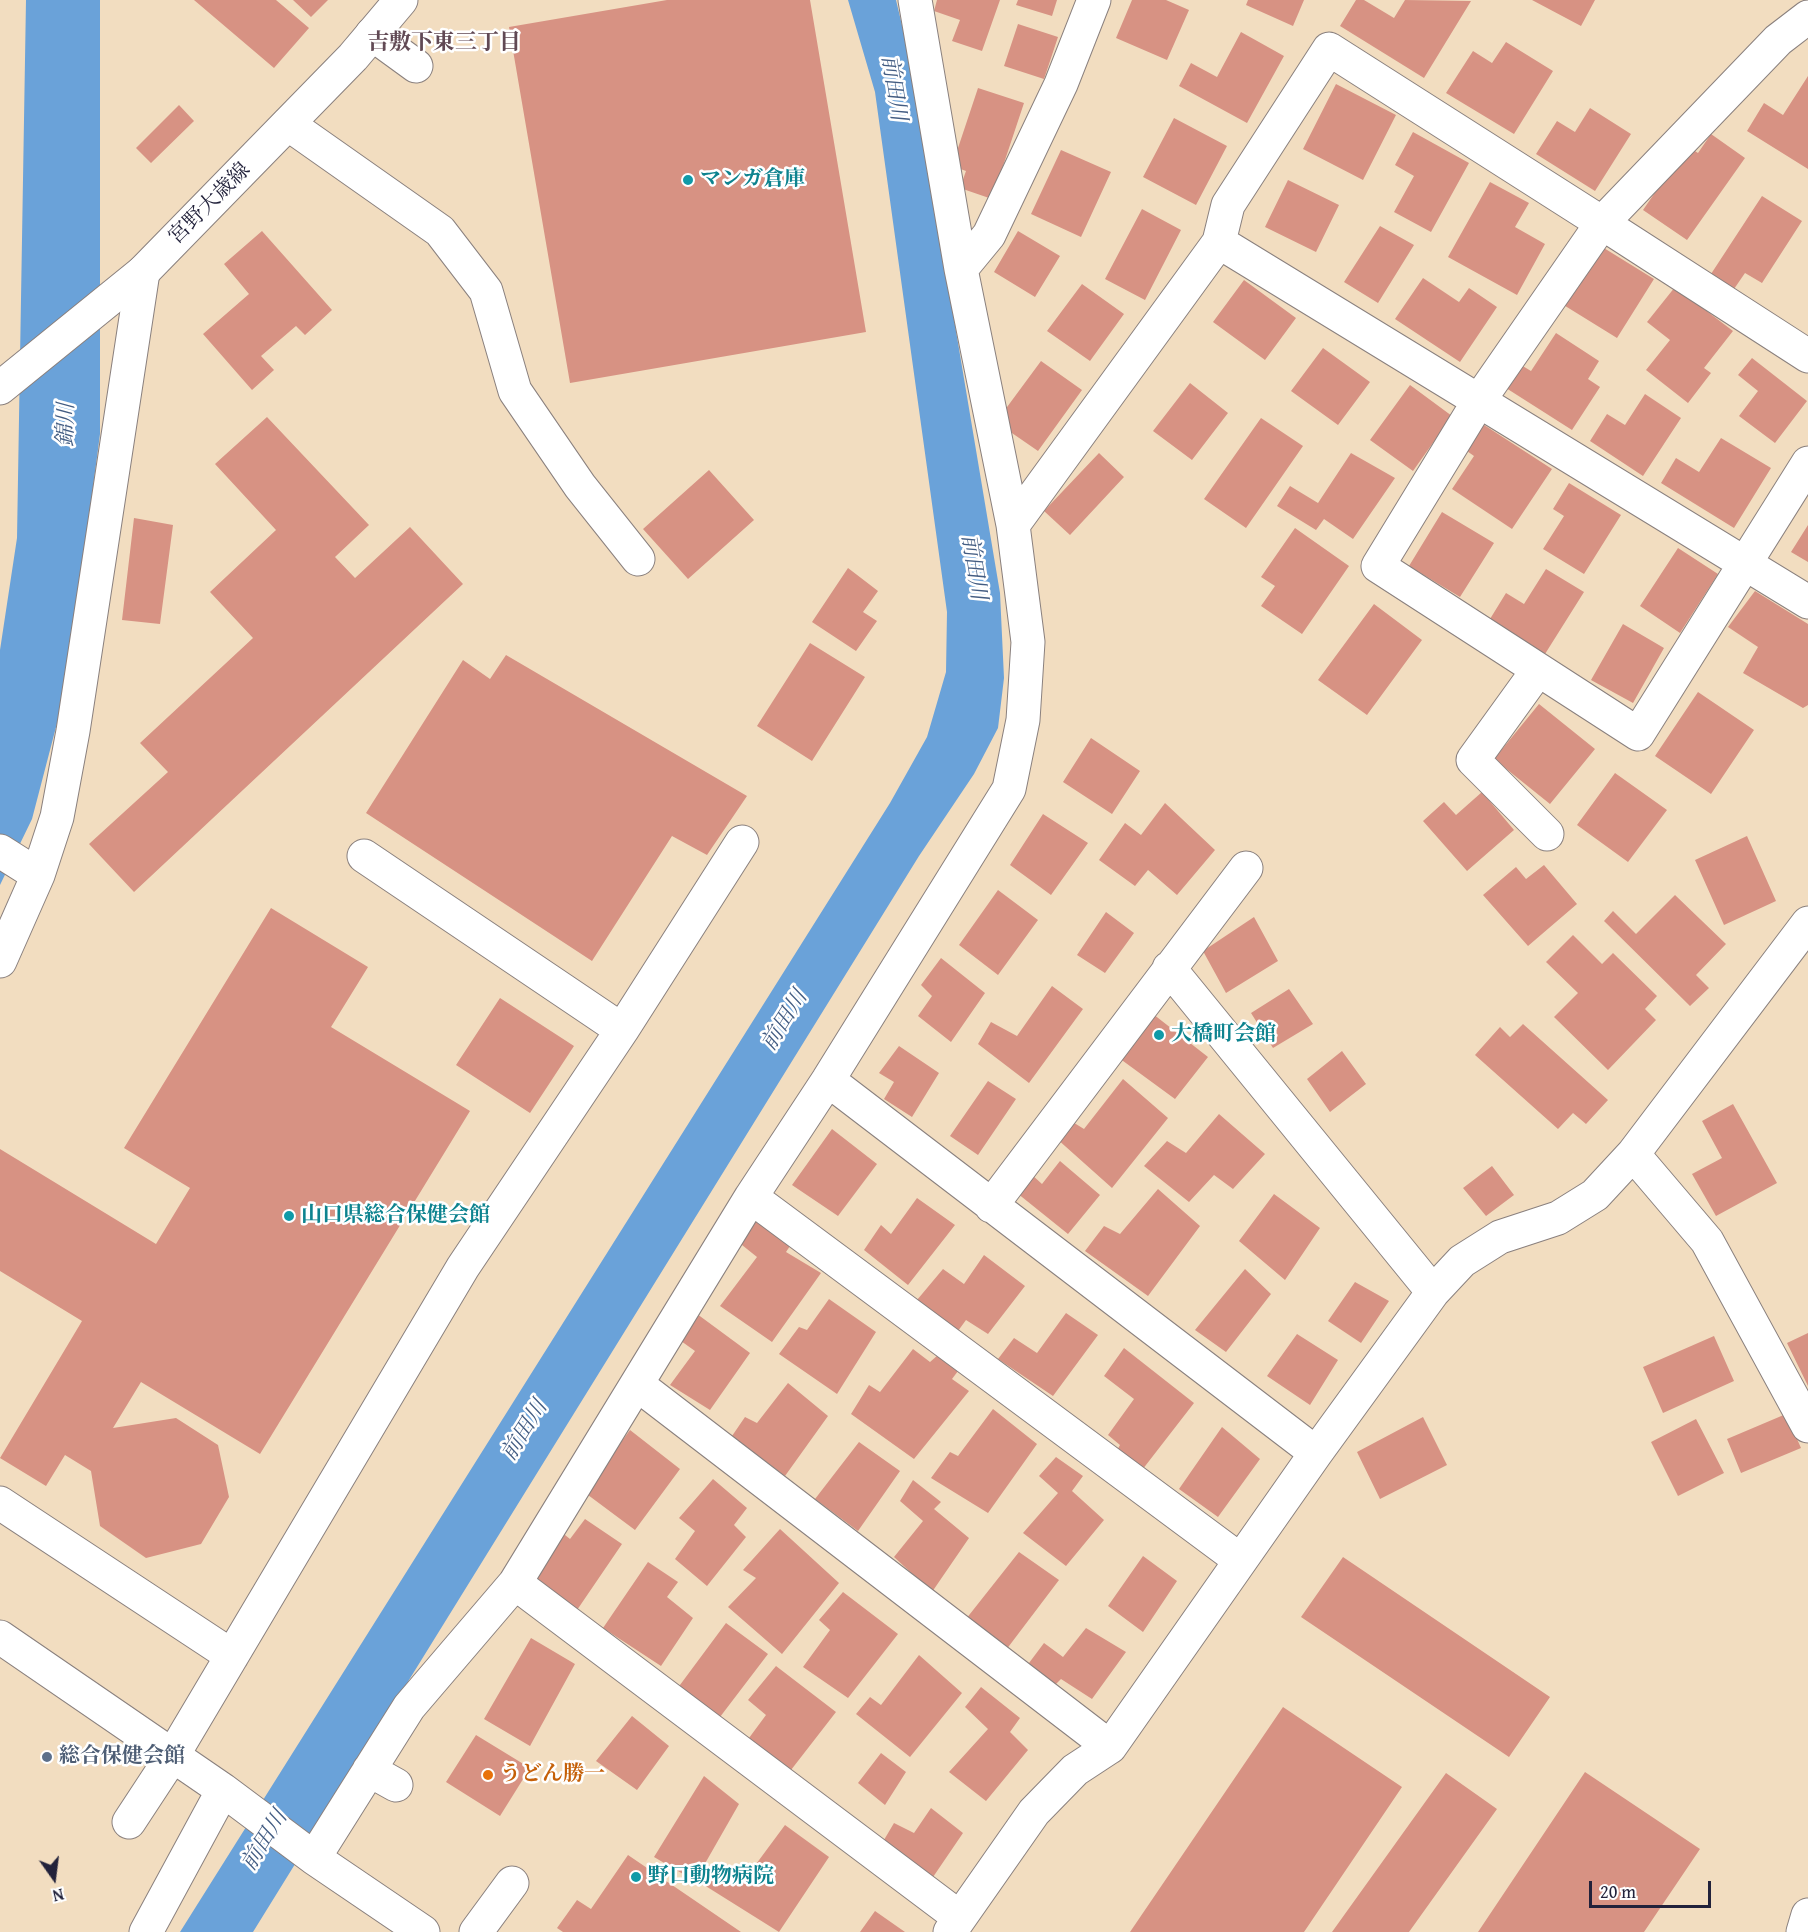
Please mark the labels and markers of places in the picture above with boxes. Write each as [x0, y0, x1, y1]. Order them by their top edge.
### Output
place label: マンガ倉庫 [700, 167, 805, 193]
marker: マンガ倉庫 [681, 173, 695, 187]
place label: 大橋町会館 [1171, 1022, 1276, 1048]
marker: 大橋町会館 [1152, 1028, 1166, 1042]
place label: 山口県総合保健会館 [301, 1203, 490, 1229]
marker: 山口県総合保健会館 [282, 1209, 296, 1223]
place label: 総合保健会館 [59, 1744, 185, 1770]
marker: 総合保健会館 [40, 1750, 54, 1764]
place label: うどん勝一 [500, 1762, 605, 1788]
marker: うどん勝一 [481, 1768, 495, 1782]
place label: 野口動物病院 [648, 1864, 774, 1890]
marker: 野口動物病院 [629, 1870, 643, 1884]

